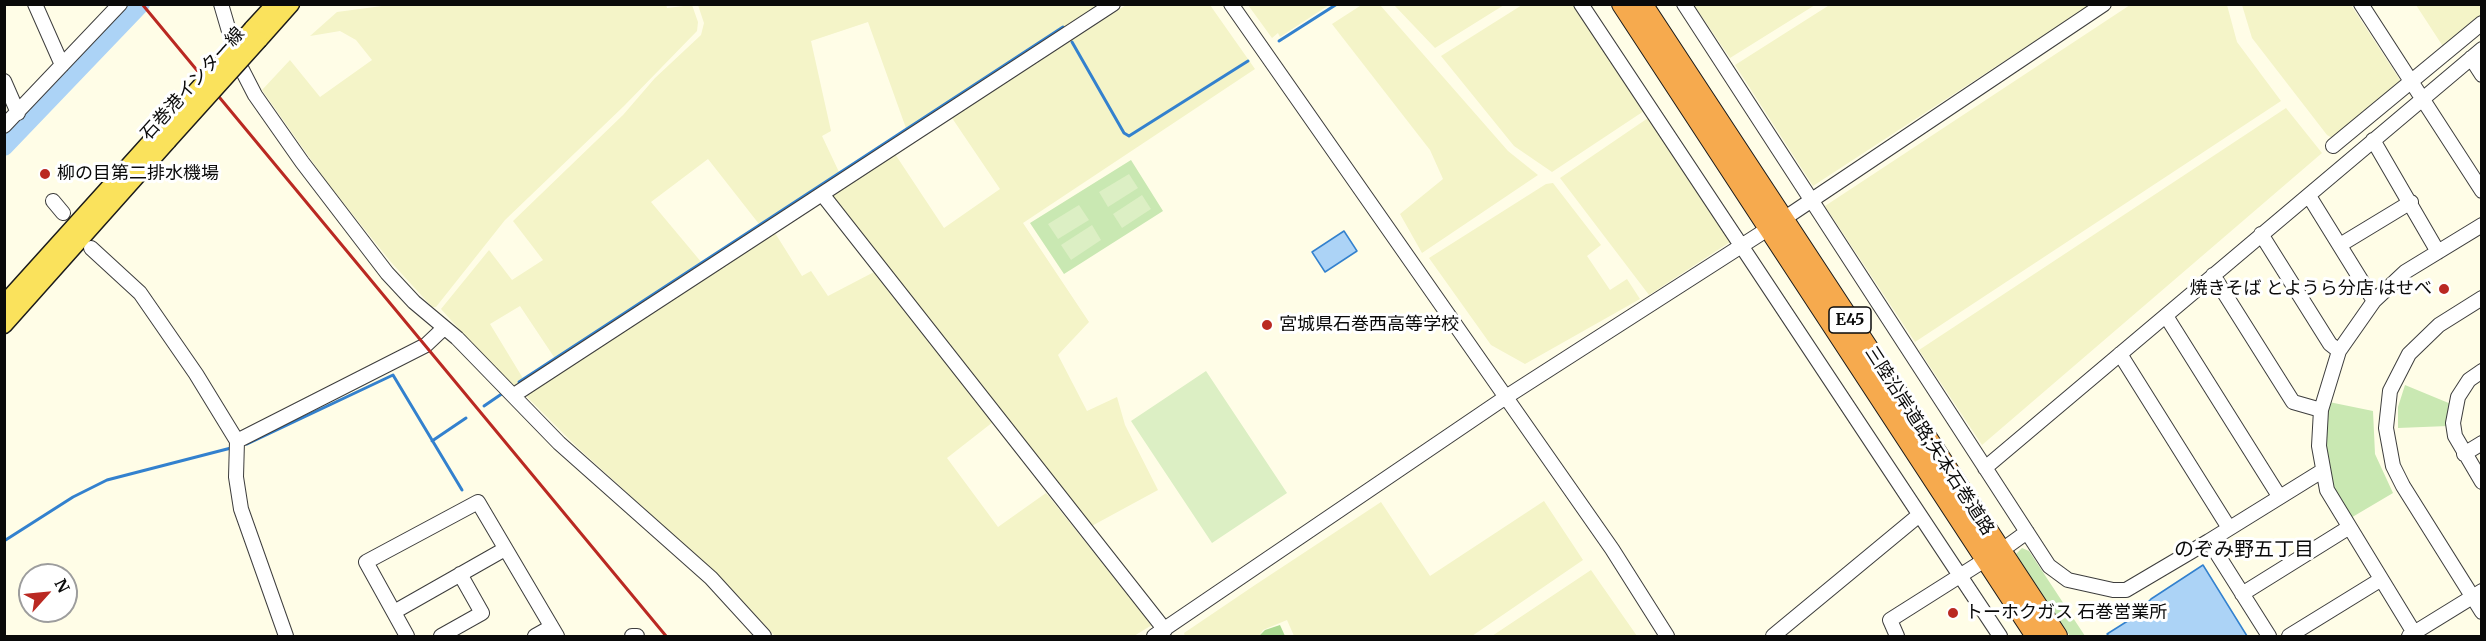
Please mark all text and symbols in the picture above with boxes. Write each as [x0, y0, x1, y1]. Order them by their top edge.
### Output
street label: 石巻港インター線 [137, 23, 249, 145]
place label: 柳の目第二排水機場 [57, 163, 219, 185]
marker: 柳の目第二排水機場 [38, 167, 52, 181]
place label: 焼きそば とようら分店 はせべ [2189, 278, 2432, 300]
marker: 焼きそば とようら分店 はせべ [2437, 282, 2451, 296]
road number: E45 [1829, 307, 1871, 333]
place label: 宮城県石巻西高等学校 [1279, 314, 1459, 336]
marker: 宮城県石巻西高等学校 [1260, 318, 1274, 332]
street label: 三陸沿岸道路;矢本石巻道路 [1860, 343, 1998, 539]
district label: のぞみ野五丁目 [2174, 538, 2314, 562]
north arrow [18, 563, 78, 623]
text: N [50, 576, 74, 596]
place label: トーホクガス 石巻営業所 [1965, 602, 2167, 624]
marker: トーホクガス 石巻営業所 [1946, 606, 1960, 620]

